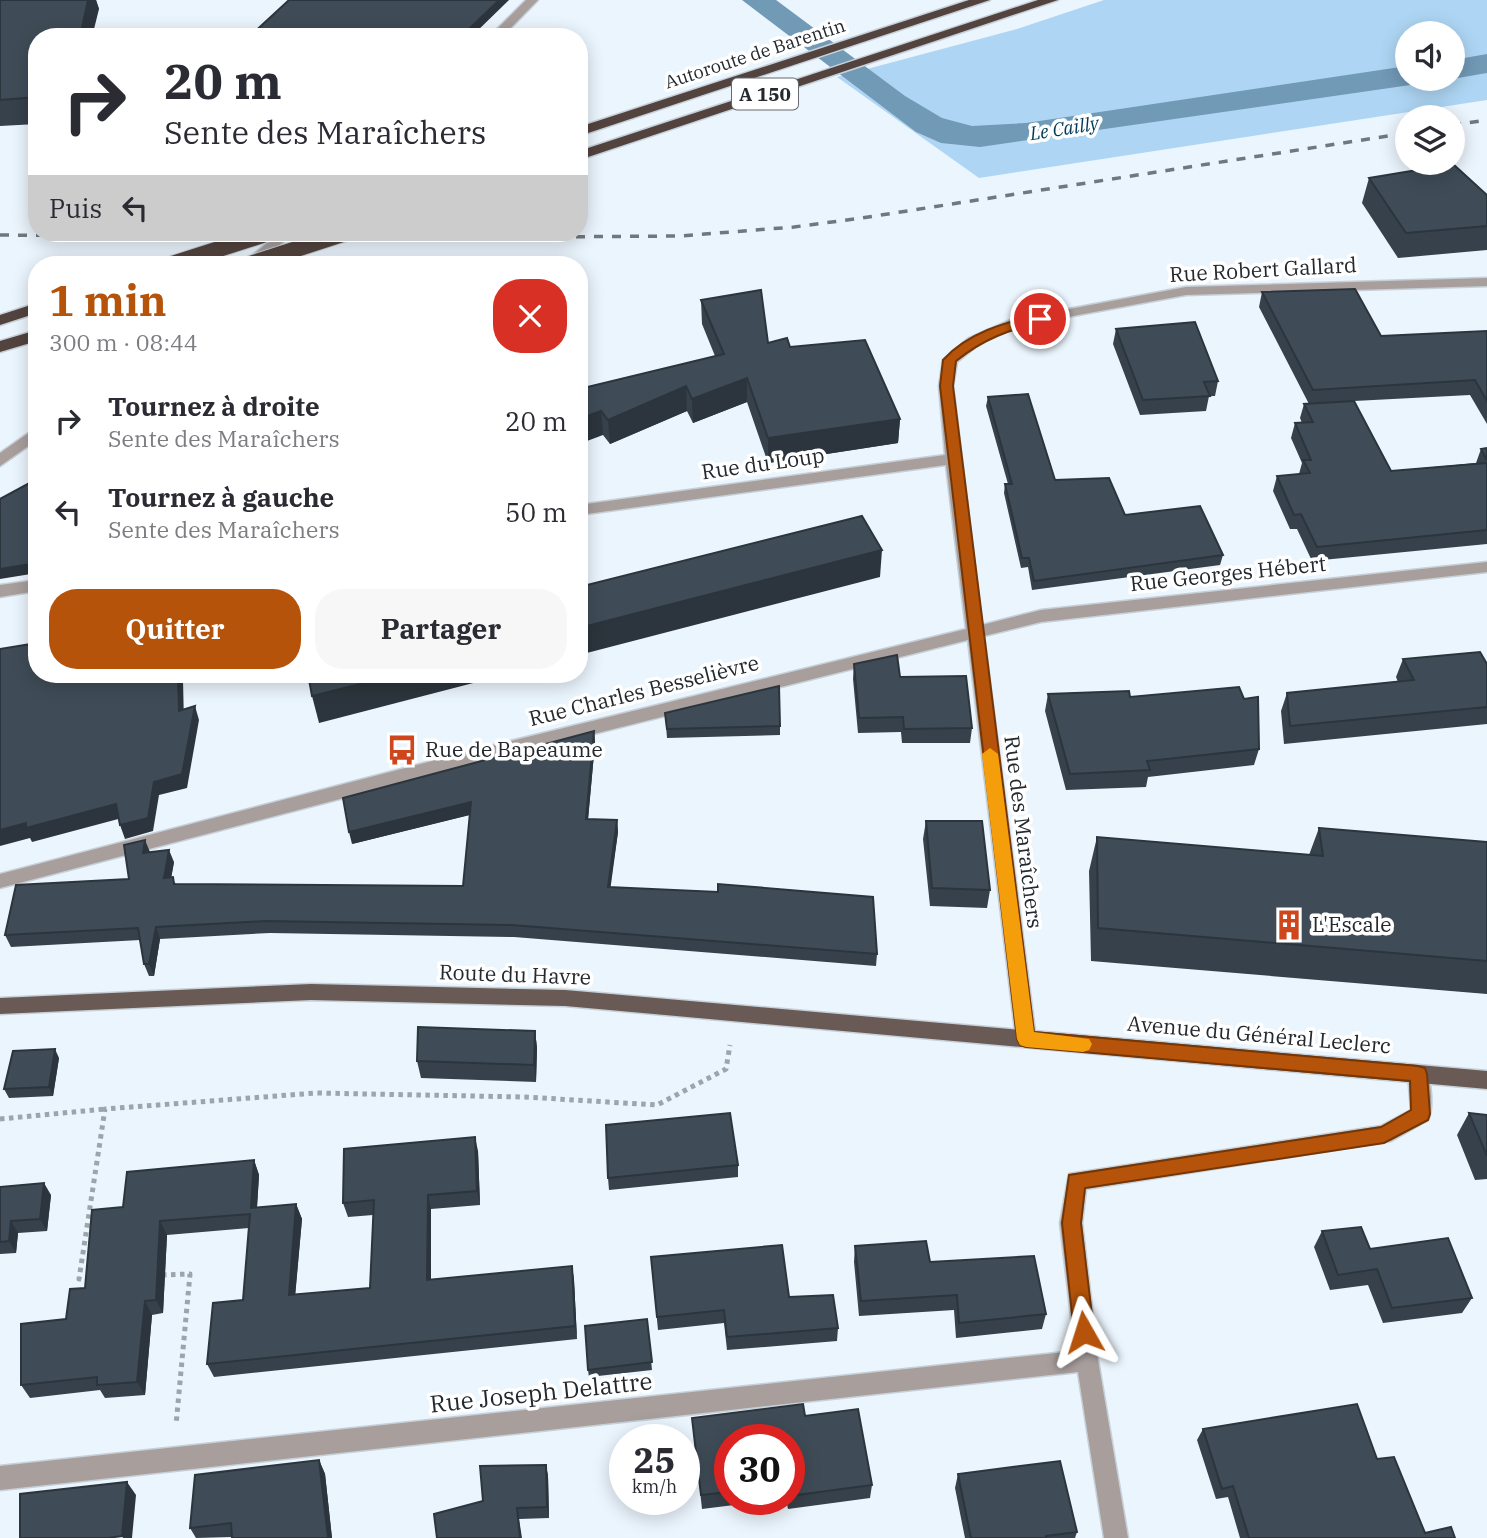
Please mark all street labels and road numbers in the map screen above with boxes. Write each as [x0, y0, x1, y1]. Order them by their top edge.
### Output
street label: Autoroute de Barentin [662, 13, 848, 94]
road number: A 150 [732, 78, 798, 110]
street label: Rue Robert Gallard [1169, 250, 1358, 288]
street label: Rue du Loup [700, 441, 826, 486]
street label: Rue Georges Hébert [1128, 549, 1327, 597]
street label: Rue Charles Besselièvre [526, 648, 762, 732]
street label: Rue des Maraîchers [998, 734, 1050, 930]
street label: Route du Havre [438, 957, 592, 991]
street label: Avenue du Général Leclerc [1126, 1009, 1392, 1059]
street label: Rue Joseph Delattre [428, 1364, 654, 1420]

